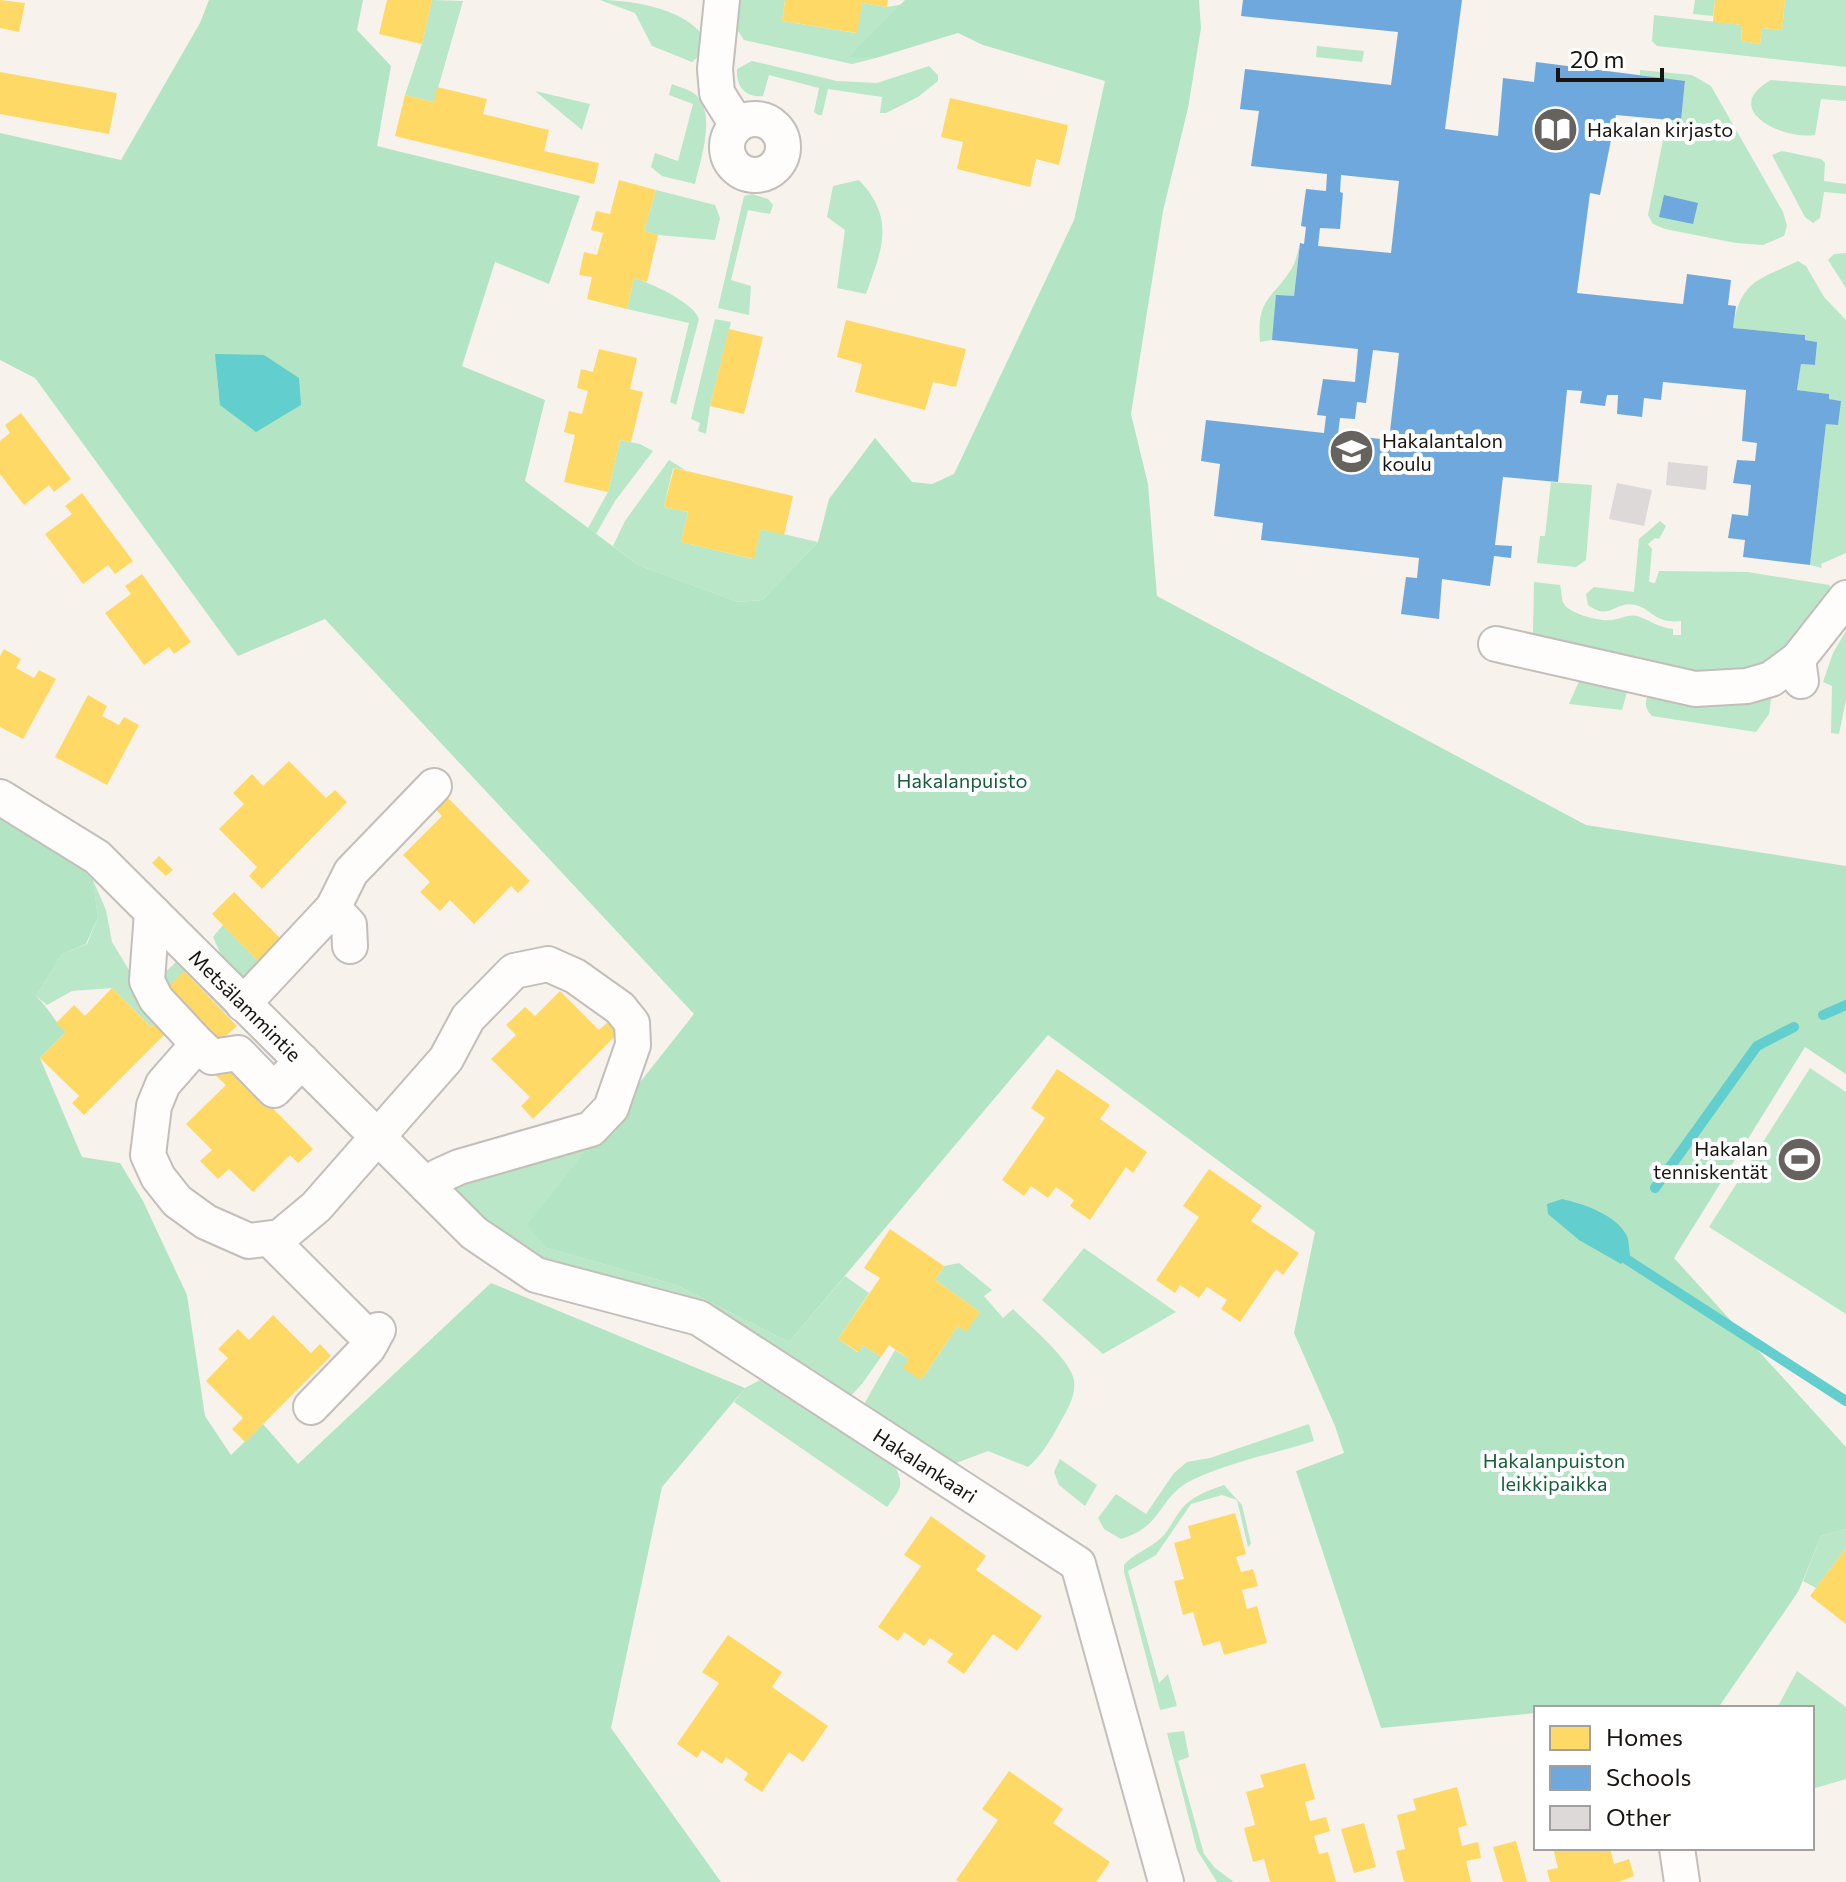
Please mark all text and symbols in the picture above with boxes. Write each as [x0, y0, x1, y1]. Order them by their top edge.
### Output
scale bar [1558, 32, 1662, 82]
text: 20 m [1570, 44, 1624, 73]
library icon: Hakalan kirjasto [1532, 105, 1580, 153]
place label: Hakalan kirjasto [1587, 117, 1733, 141]
school or university icon: Hakalantalon koulu [1327, 427, 1375, 475]
place label: Hakalantalon koulu [1382, 428, 1503, 475]
park label: Hakalanpuisto [897, 768, 1027, 792]
street label: Metsälammintie [185, 944, 307, 1066]
sports icon: Hakalan tenniskentät [1775, 1135, 1823, 1183]
place label: Hakalan tenniskentät [1653, 1136, 1768, 1183]
street label: Hakalankaari [869, 1423, 982, 1507]
park label: Hakalanpuiston leikkipaikka [1483, 1448, 1625, 1495]
legend [1534, 1706, 1814, 1850]
text: Homes [1606, 1722, 1683, 1751]
text: Schools [1606, 1762, 1691, 1791]
text: Other [1606, 1802, 1672, 1831]

